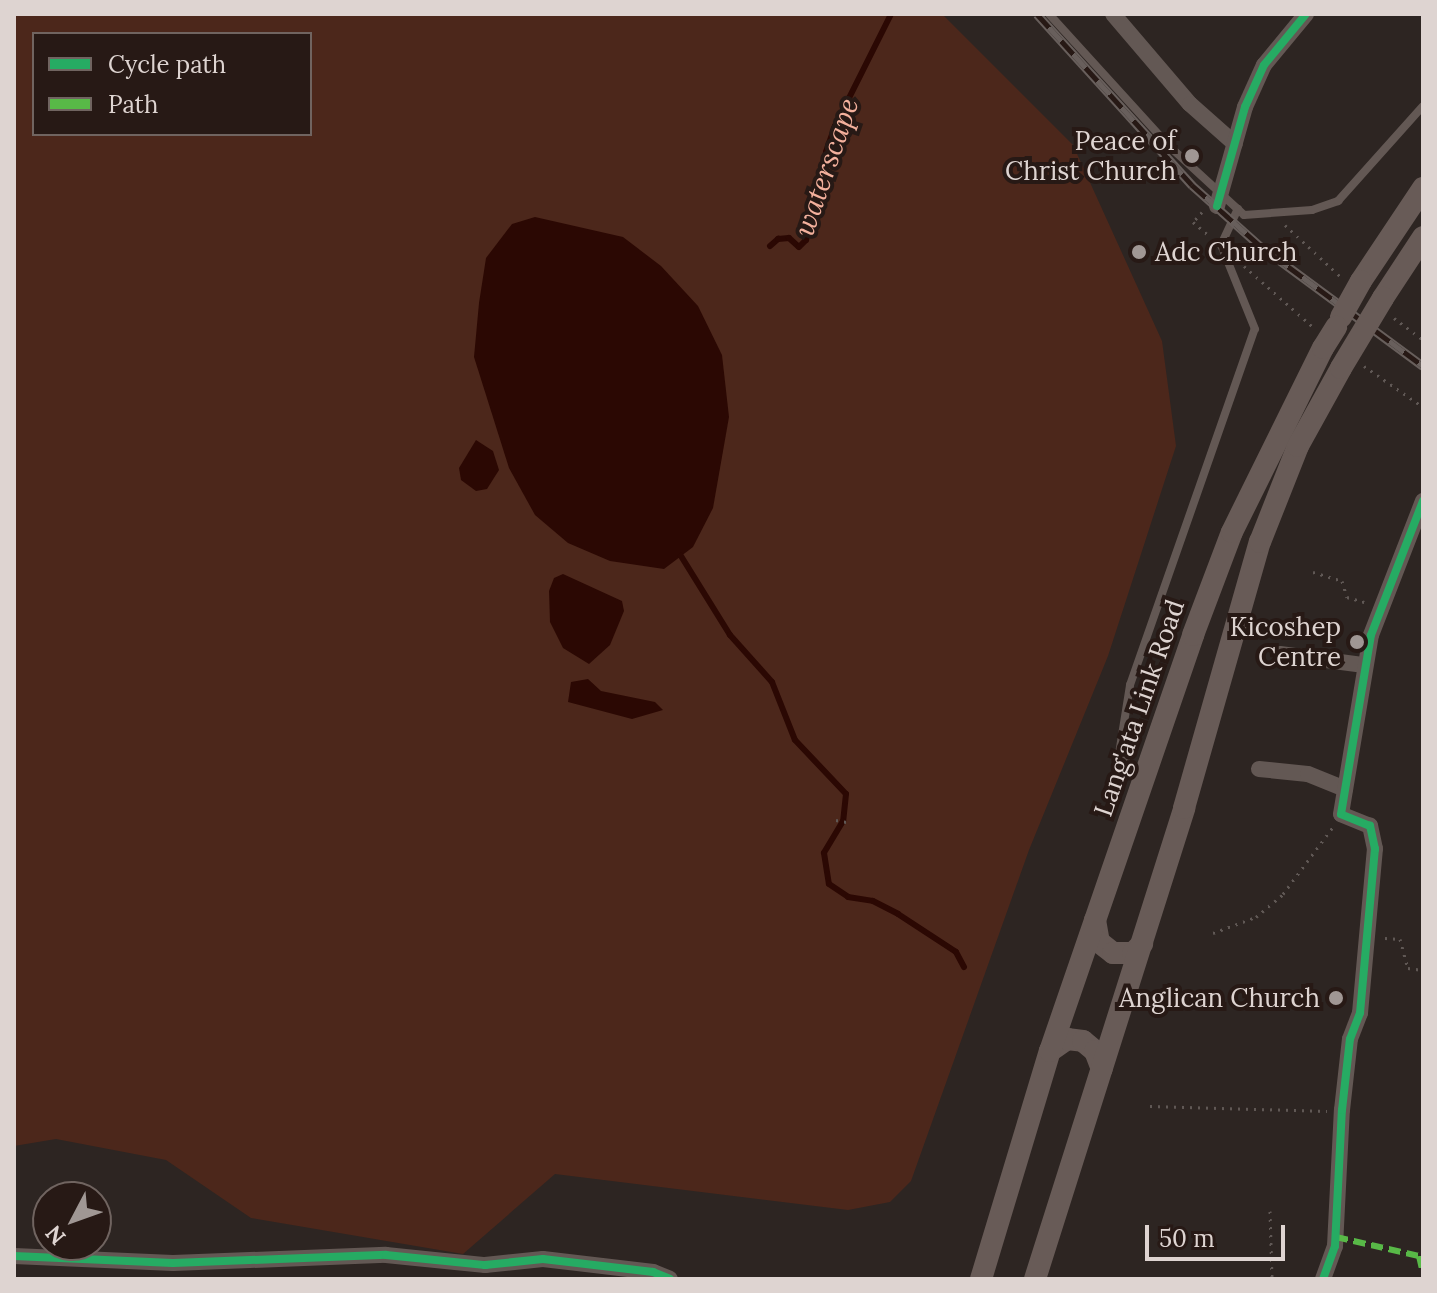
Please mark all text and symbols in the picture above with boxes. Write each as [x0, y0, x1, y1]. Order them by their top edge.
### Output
legend [32, 32, 312, 136]
text: Cycle path [108, 49, 226, 80]
text: Path [108, 89, 158, 120]
water label: waterscape [787, 94, 865, 240]
place label: Peace of Christ Church [1005, 125, 1176, 186]
marker: Peace of Christ Church [1183, 147, 1201, 165]
place label: Adc Church [1155, 236, 1297, 268]
marker: Adc Church [1130, 243, 1148, 261]
street label: Lang'ata Link Road [1087, 596, 1191, 820]
place label: Kicoshep Centre [1230, 611, 1341, 672]
marker: Kicoshep Centre [1348, 633, 1366, 651]
place label: Anglican Church [1119, 982, 1320, 1014]
marker: Anglican Church [1327, 989, 1345, 1007]
north arrow [32, 1181, 112, 1261]
scale bar [1149, 1209, 1289, 1259]
text: N [39, 1220, 72, 1251]
text: 50 m [1159, 1223, 1215, 1254]

